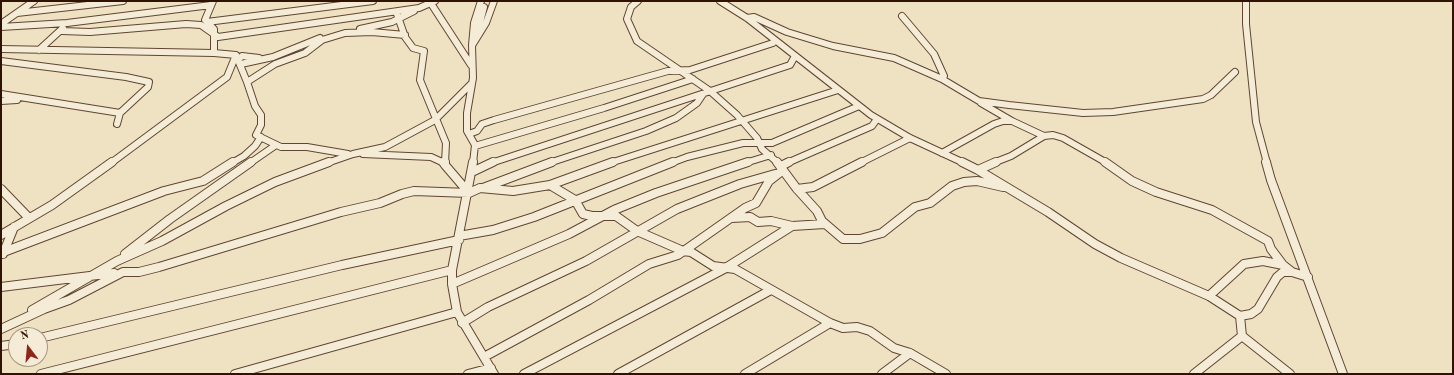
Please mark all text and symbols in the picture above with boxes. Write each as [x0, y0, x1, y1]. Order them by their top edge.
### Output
north arrow [8, 327, 48, 367]
text: N [19, 330, 30, 342]

